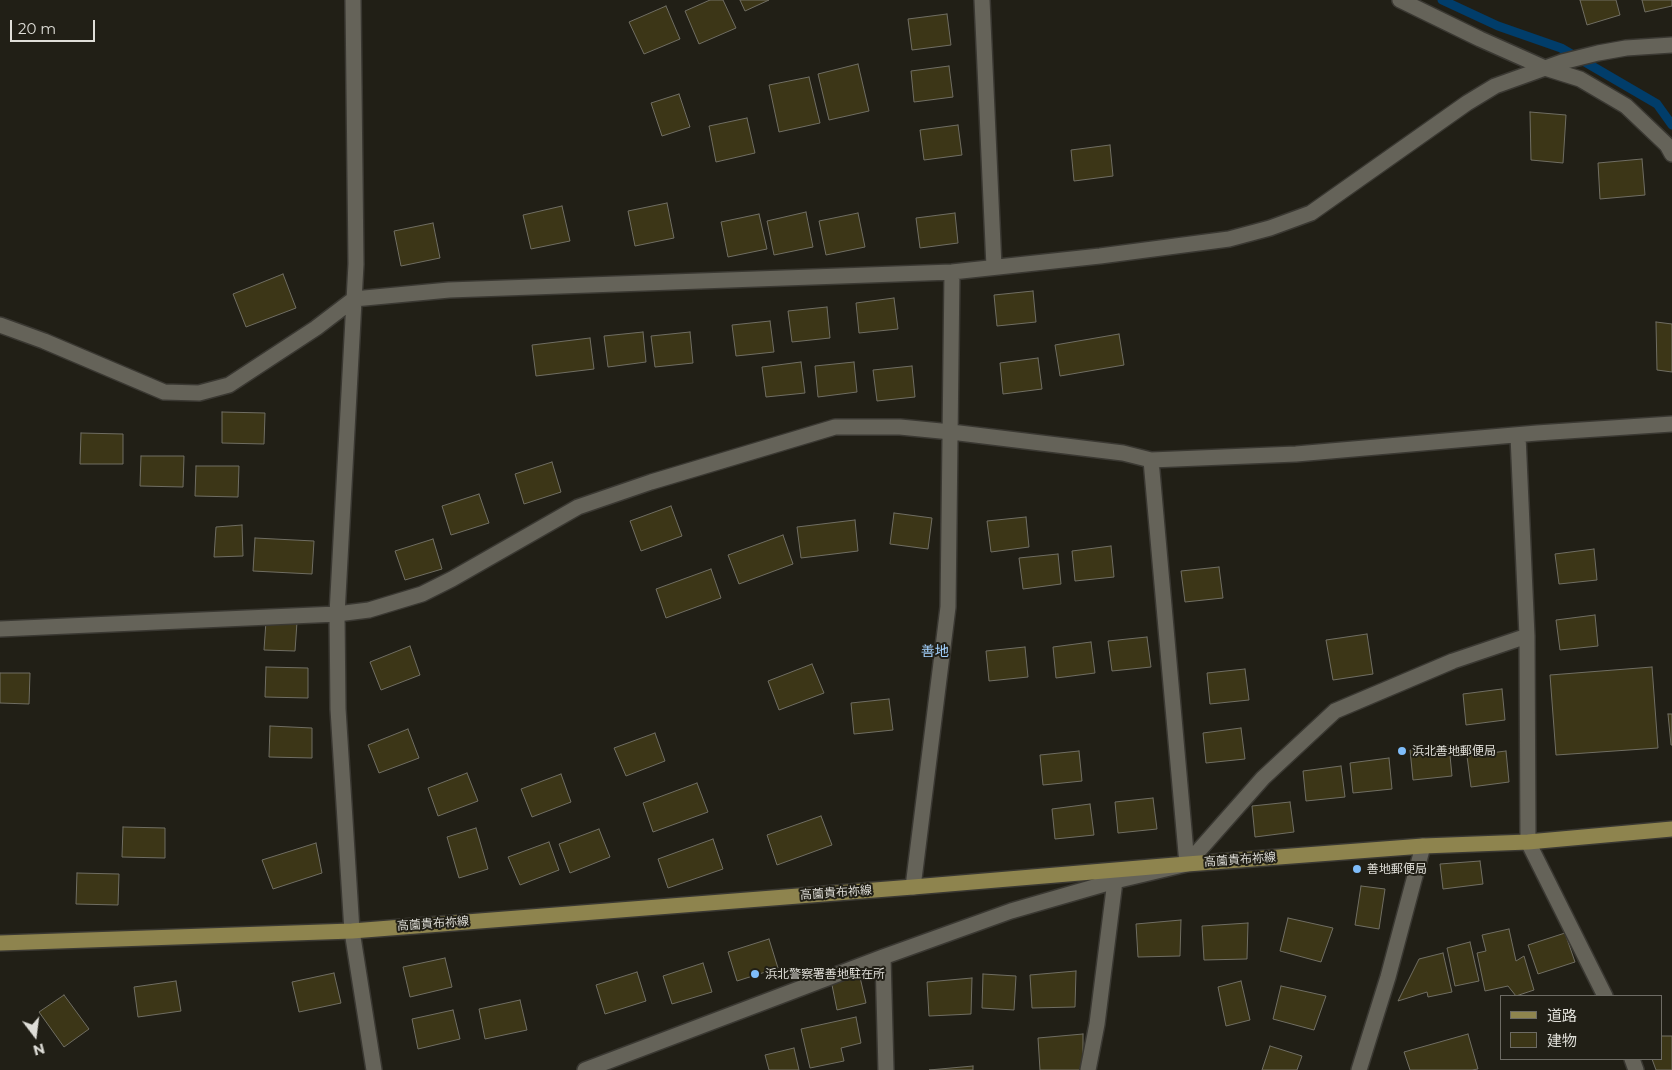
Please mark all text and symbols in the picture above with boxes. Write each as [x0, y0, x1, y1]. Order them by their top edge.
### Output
scale bar [12, 10, 98, 42]
text: 20 m [18, 19, 56, 38]
district label: 善地 [921, 644, 949, 660]
place label: 浜北善地郵便局 [1412, 744, 1496, 758]
marker: 浜北善地郵便局 [1396, 745, 1408, 757]
street label: 高薗貴布祢線 [1204, 850, 1276, 870]
place label: 善地郵便局 [1367, 862, 1427, 876]
marker: 善地郵便局 [1351, 863, 1363, 875]
street label: 高薗貴布祢線 [800, 883, 872, 903]
street label: 高薗貴布祢線 [397, 914, 469, 934]
place label: 浜北警察署善地駐在所 [765, 967, 885, 981]
marker: 浜北警察署善地駐在所 [749, 968, 761, 980]
legend [1500, 995, 1662, 1060]
text: 道路 [1547, 1006, 1577, 1025]
north arrow [10, 1010, 60, 1060]
text: 建物 [1547, 1031, 1577, 1050]
text: N [31, 1039, 47, 1060]

